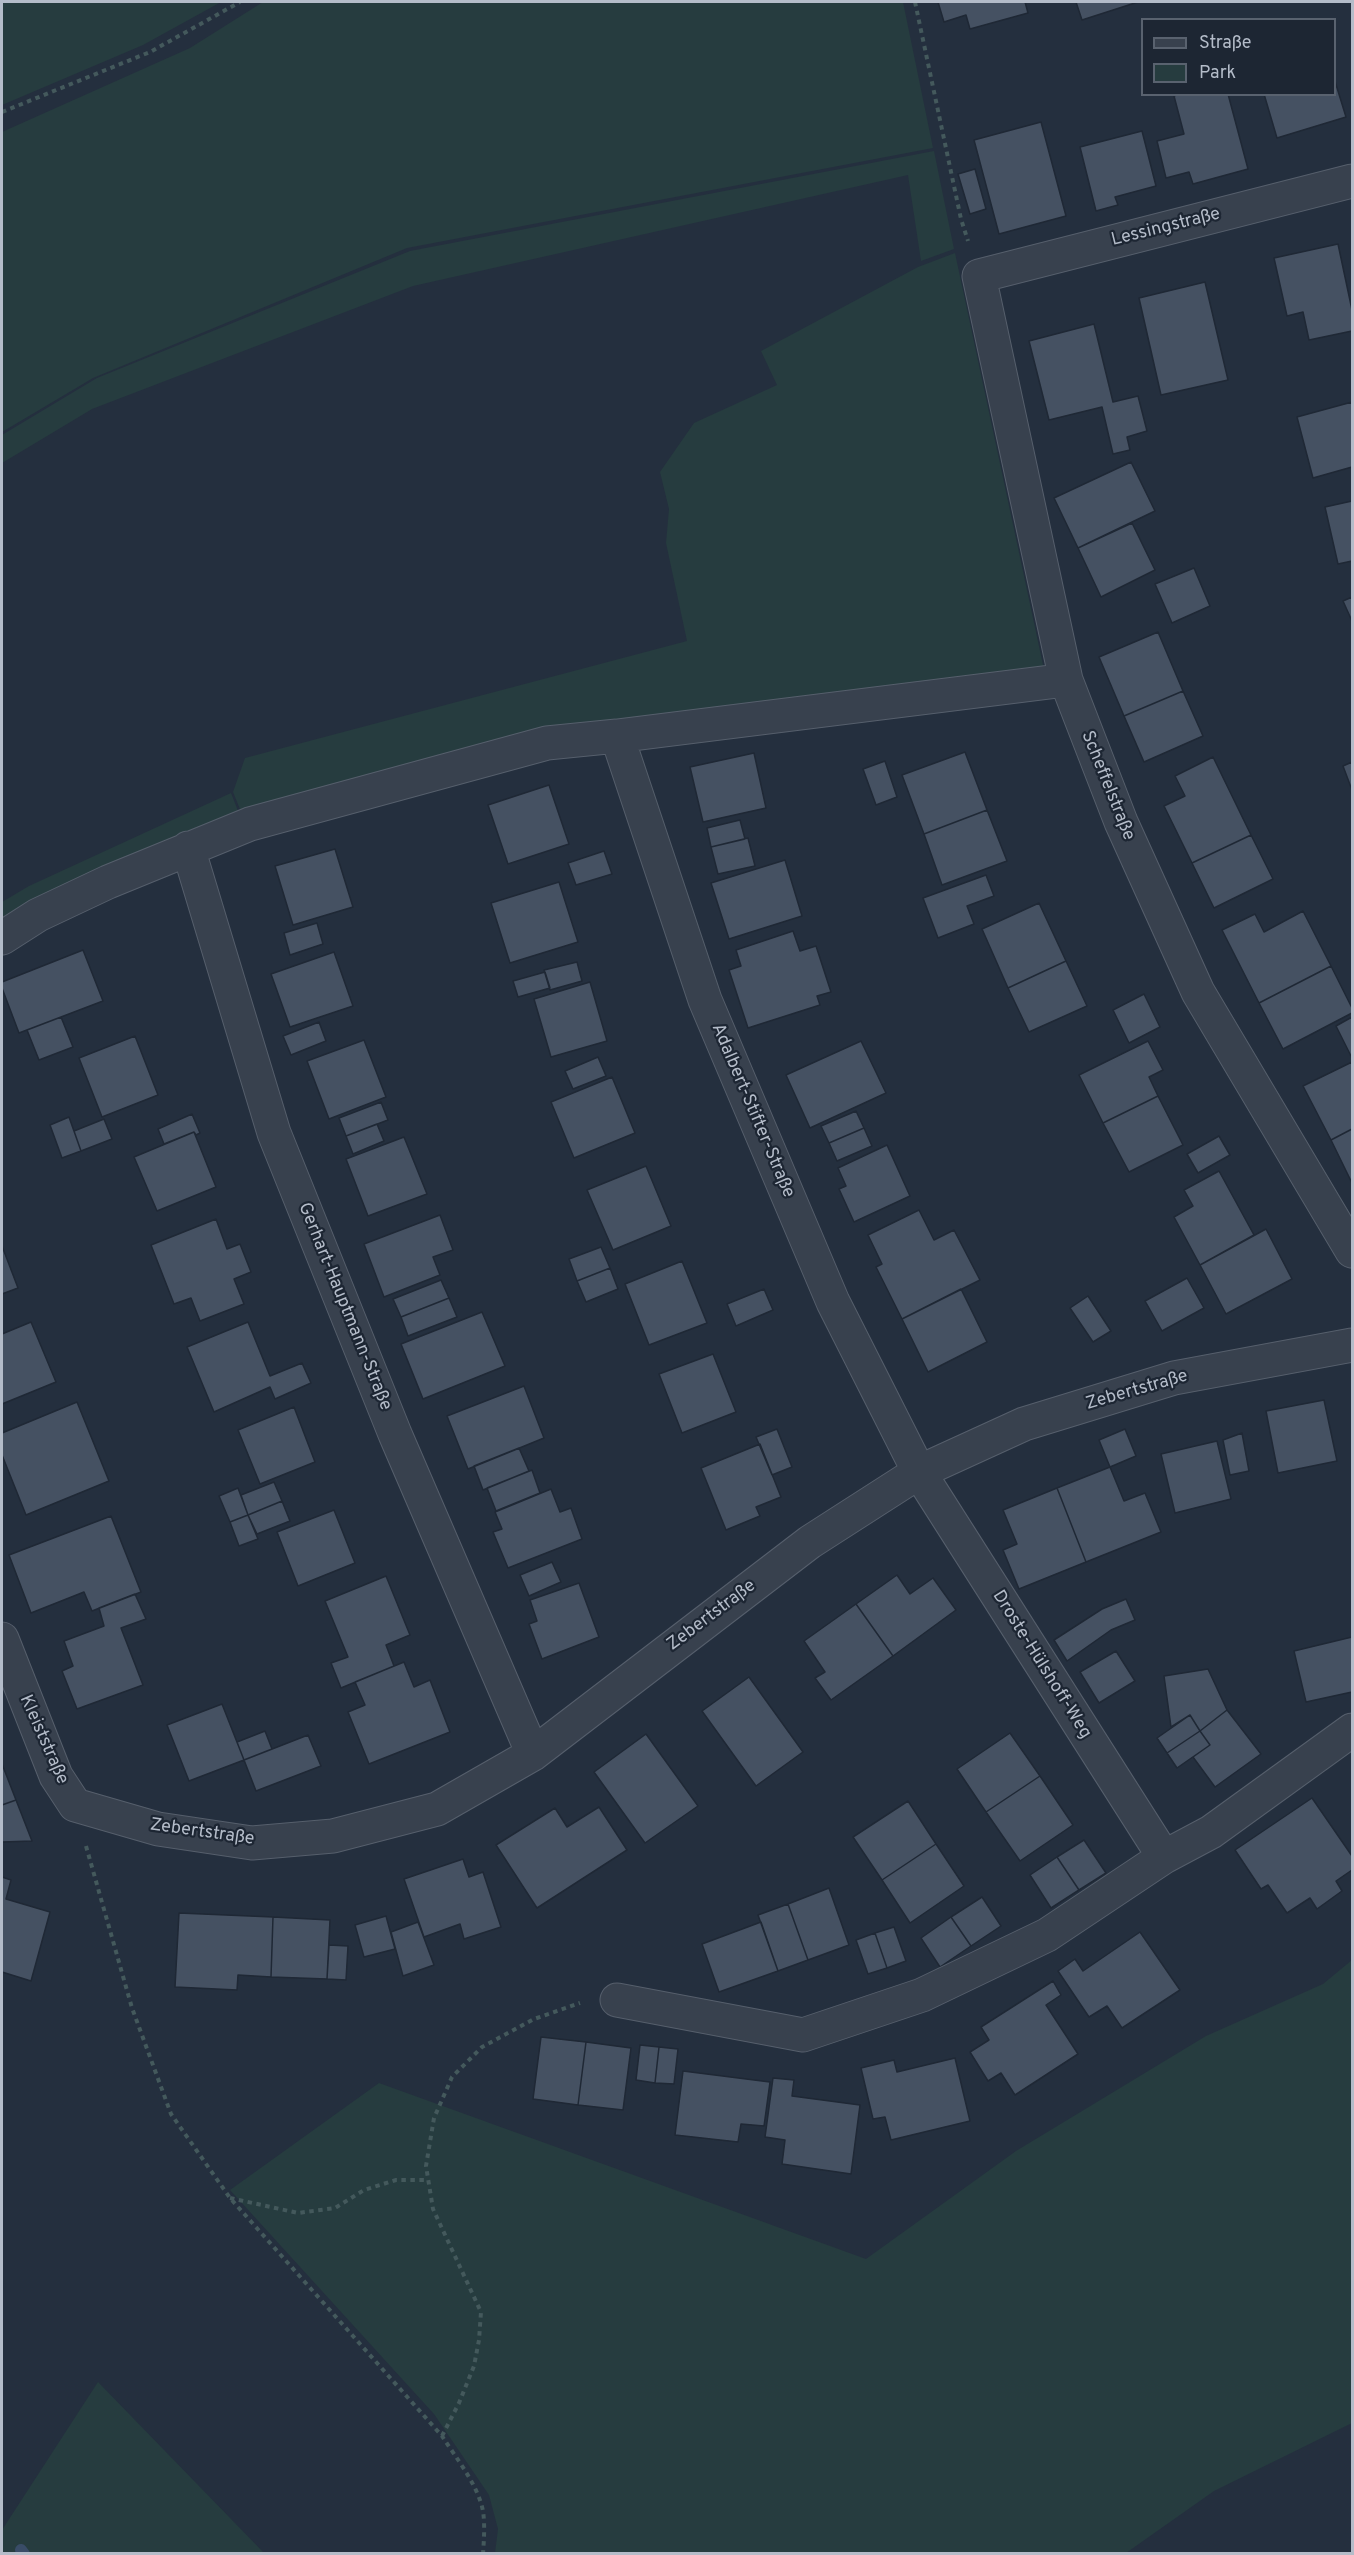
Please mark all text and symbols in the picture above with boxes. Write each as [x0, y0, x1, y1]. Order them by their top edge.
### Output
legend [1141, 18, 1336, 96]
text: Straße [1199, 32, 1251, 55]
text: Park [1199, 62, 1236, 85]
street label: Lessingstraße [1109, 204, 1223, 252]
street label: Scheffelstraße [1075, 728, 1139, 844]
street label: Adalbert-Stifter-Straße [706, 1021, 798, 1201]
street label: Gerhart-Hauptmann-Straße [292, 1200, 396, 1414]
street label: Zebertstraße [1083, 1366, 1191, 1416]
street label: Zebertstraße [663, 1576, 761, 1656]
street label: Droste-Hülshoff-Weg [987, 1587, 1095, 1743]
street label: Kleiststraße [14, 1692, 72, 1788]
street label: Zebertstraße [148, 1815, 256, 1851]

